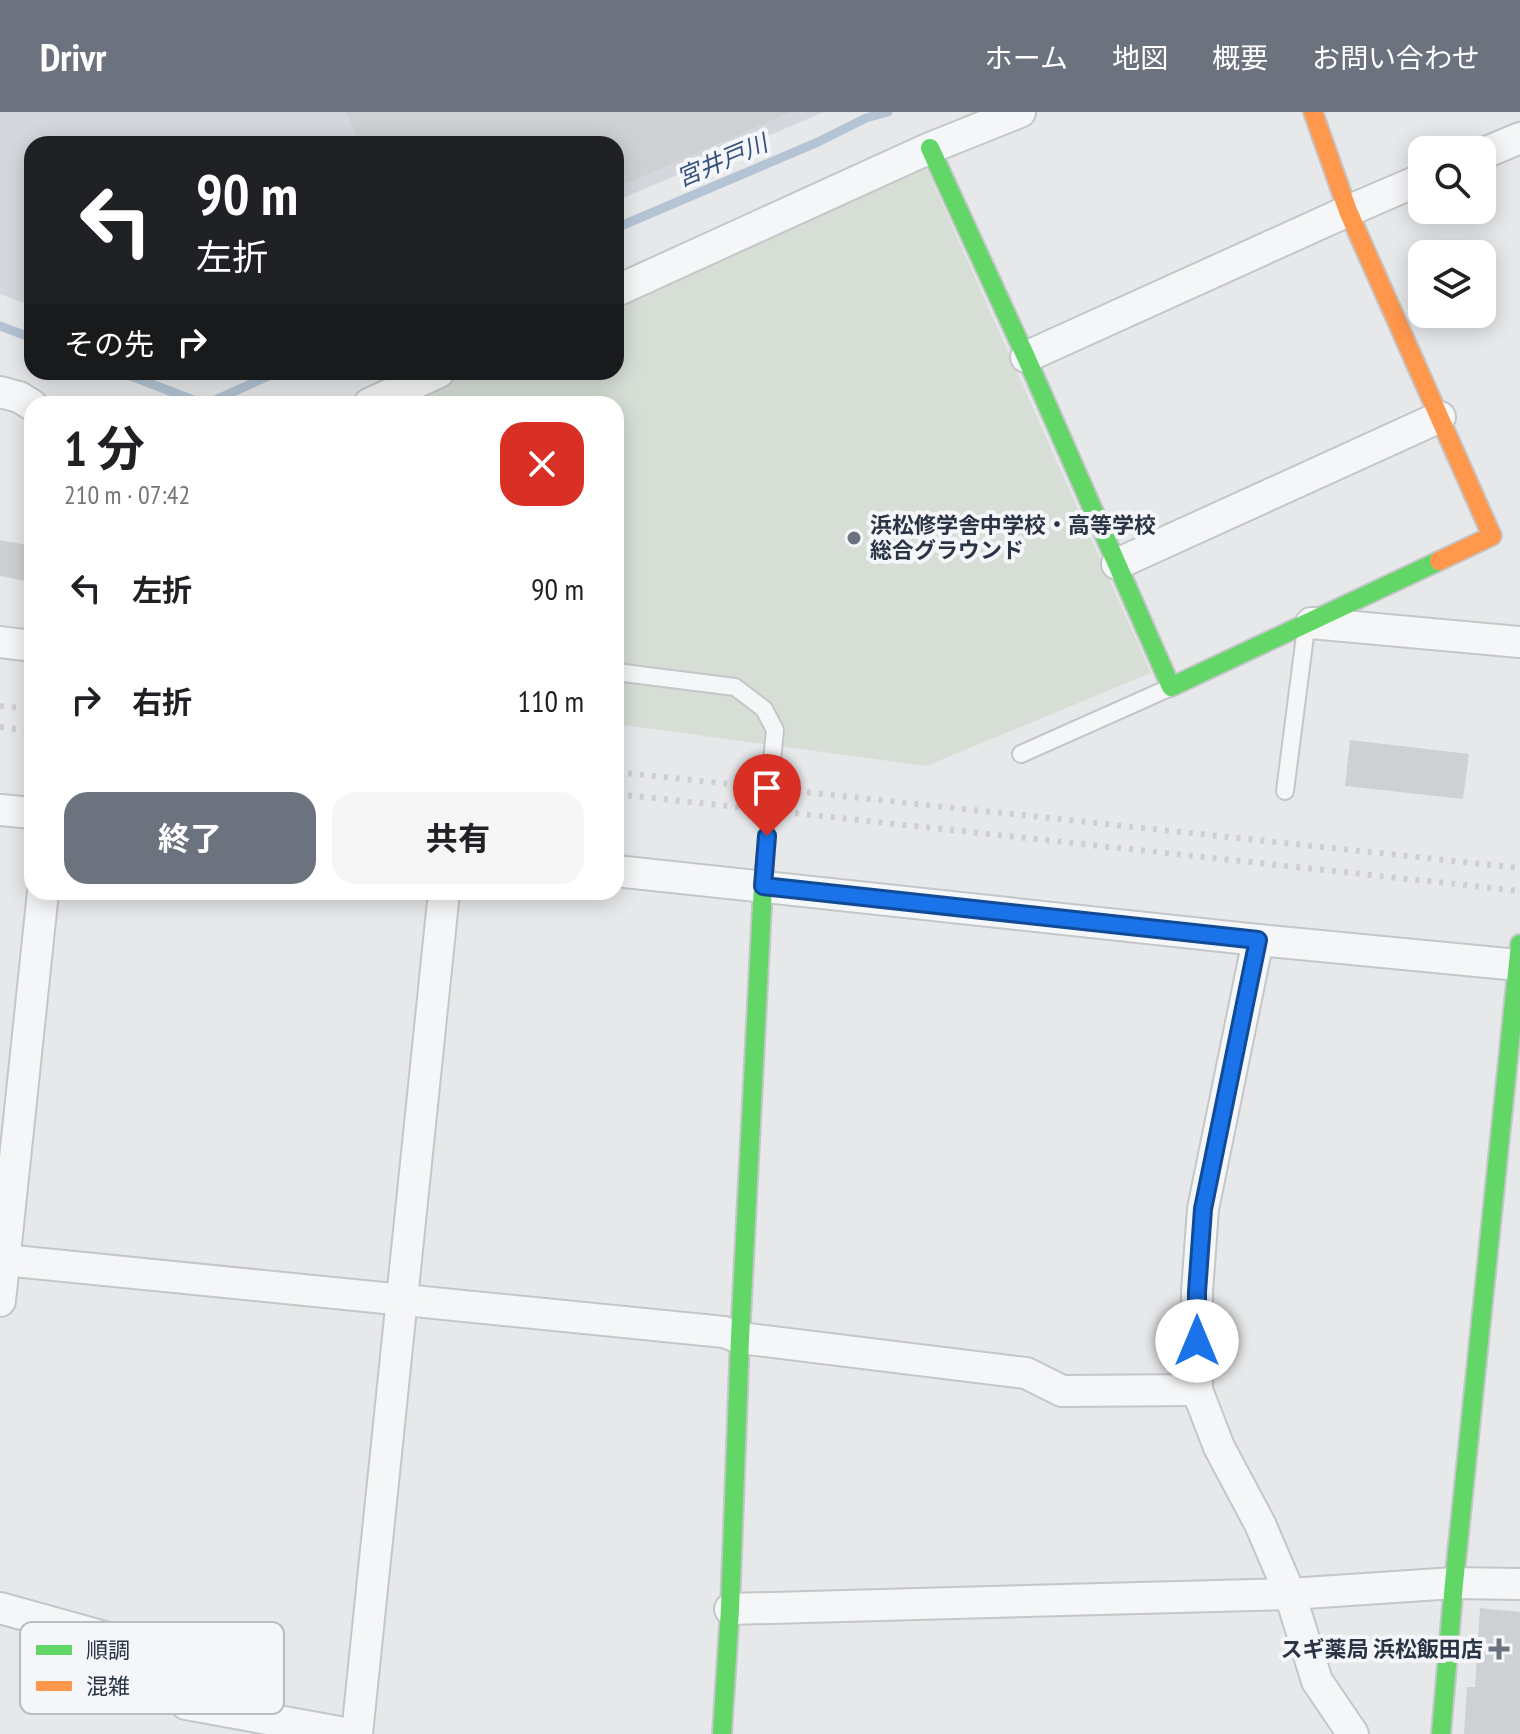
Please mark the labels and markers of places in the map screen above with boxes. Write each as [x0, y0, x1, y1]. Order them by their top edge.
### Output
place label: 浜松修学舎中学校・高等学校 総合グラウンド [870, 511, 1156, 564]
marker: 浜松修学舎中学校・高等学校 総合グラウンド [845, 529, 863, 547]
pin [733, 754, 801, 836]
place label: スギ薬局 浜松飯田店 [1280, 1635, 1483, 1663]
marker: スギ薬局 浜松飯田店 [1490, 1640, 1508, 1658]

